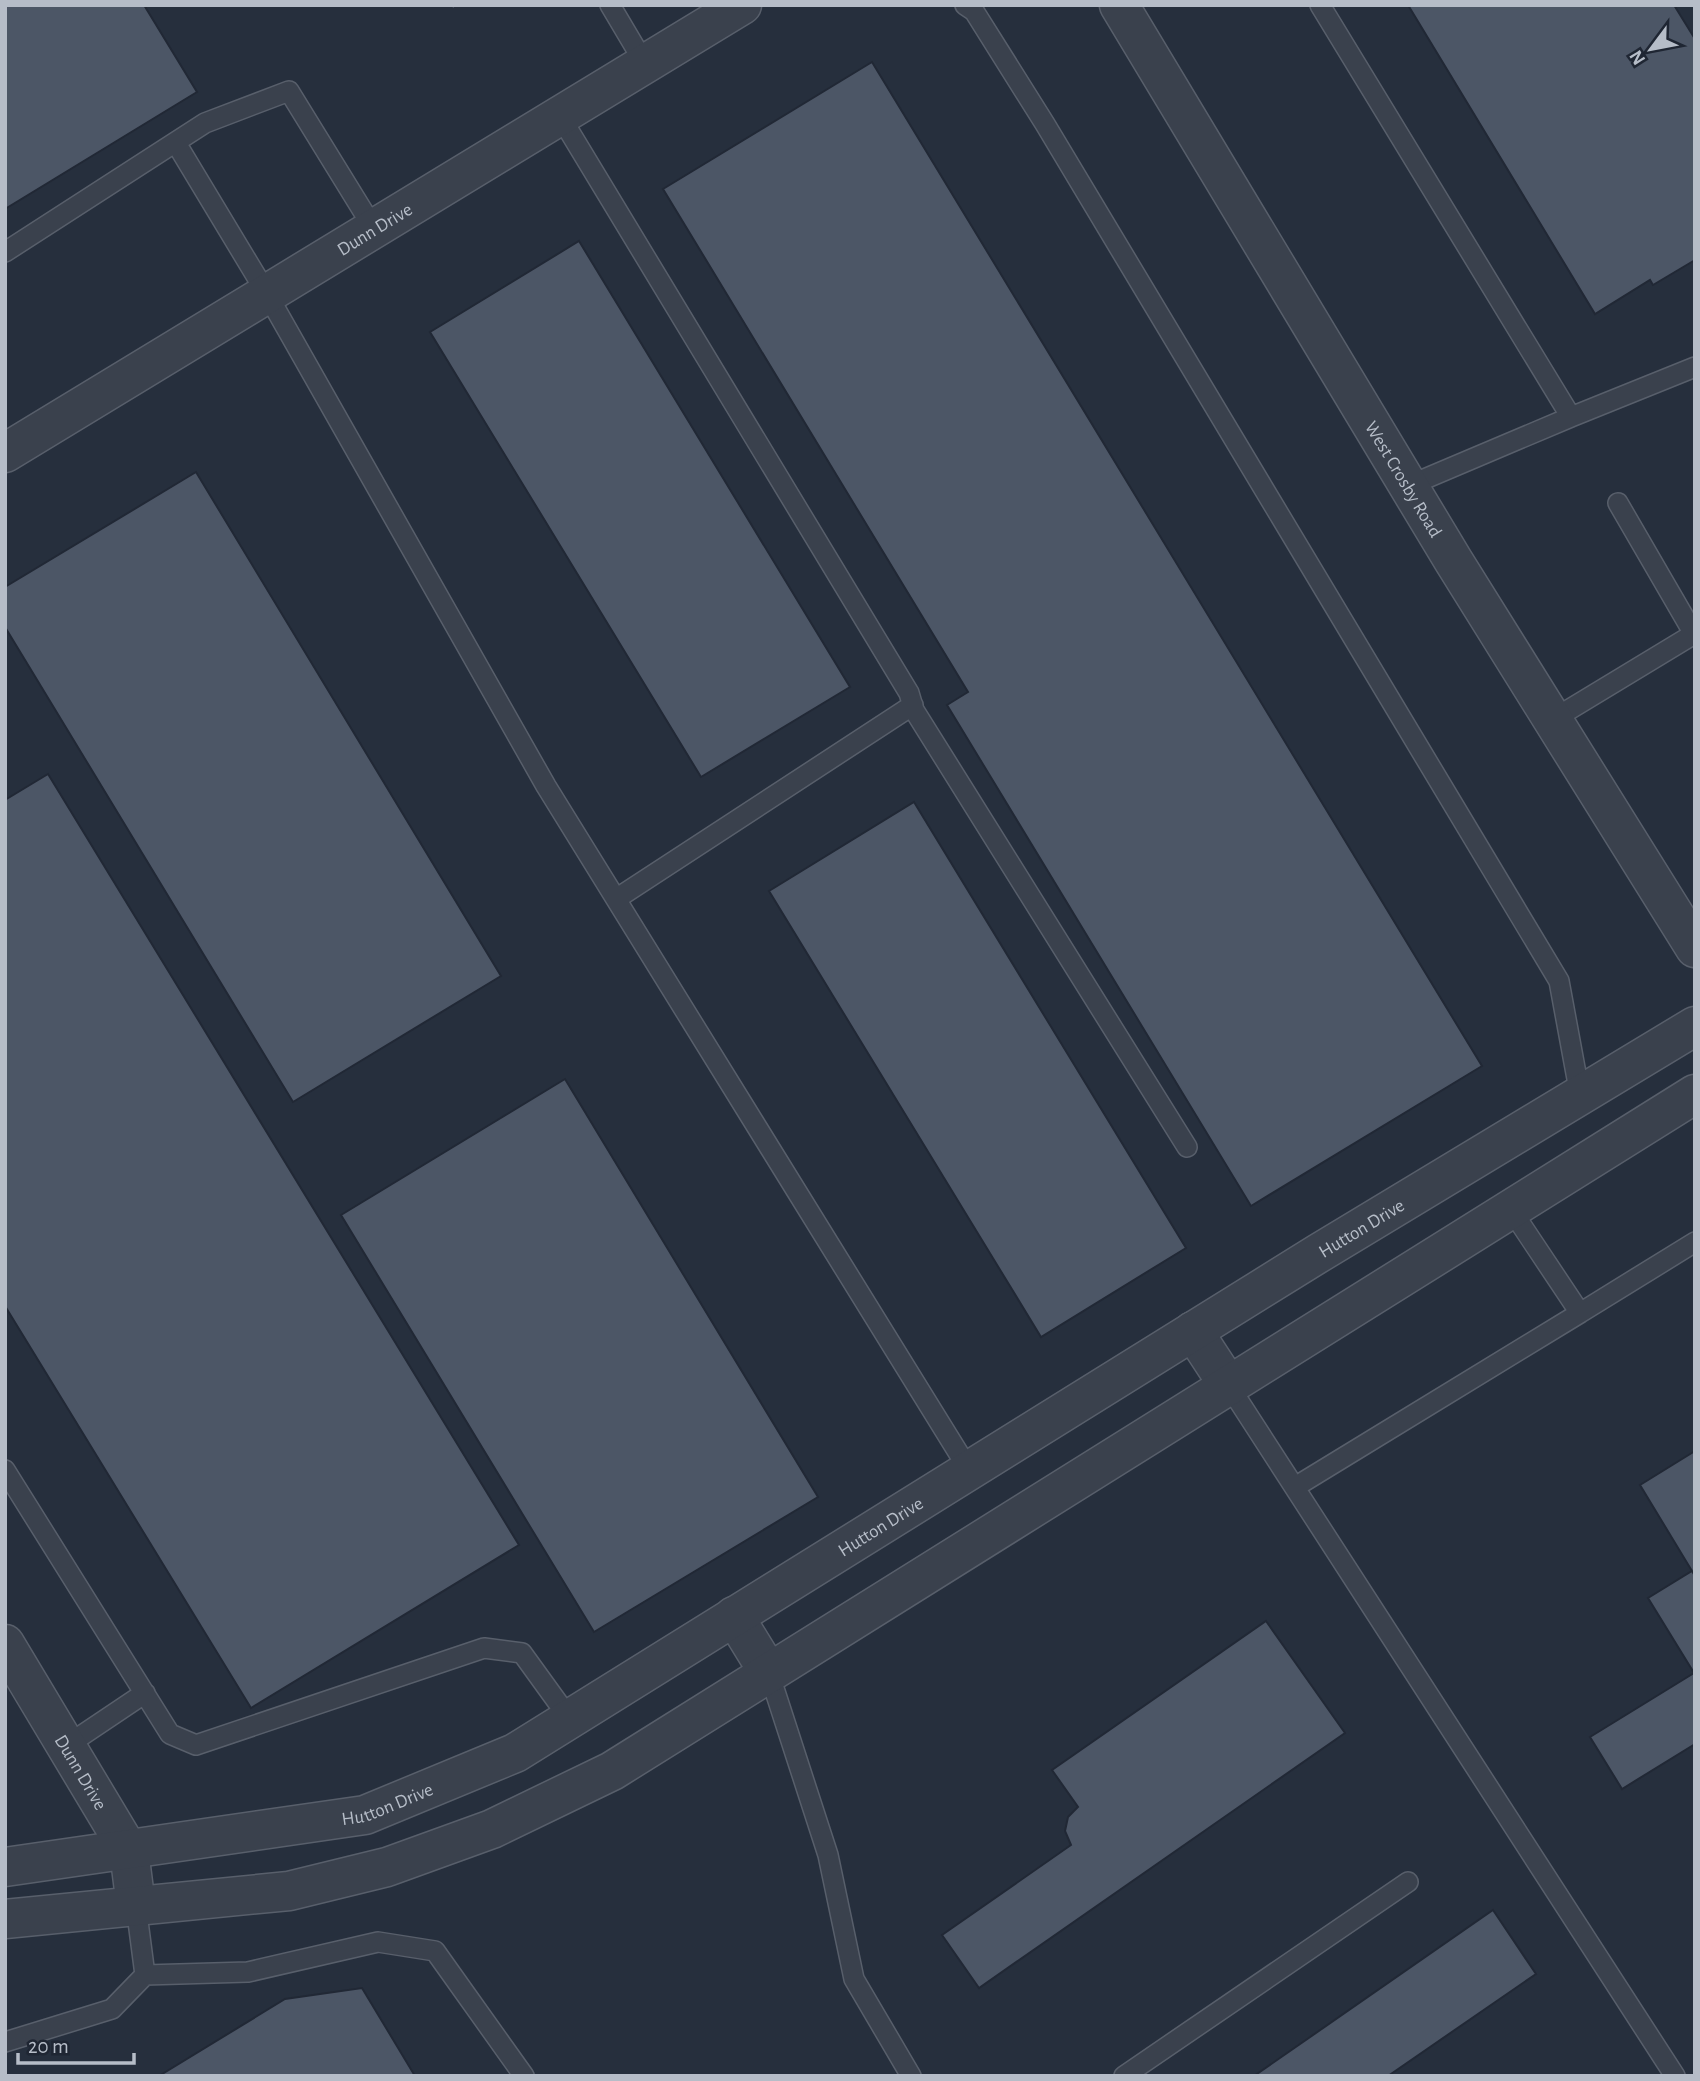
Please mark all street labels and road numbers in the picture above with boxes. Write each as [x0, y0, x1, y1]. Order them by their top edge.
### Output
street label: Dunn Drive [334, 200, 416, 260]
street label: West Crosby Road [1361, 418, 1445, 541]
street label: Hutton Drive [1316, 1196, 1408, 1262]
street label: Hutton Drive [835, 1494, 927, 1561]
street label: Dunn Drive [51, 1732, 110, 1813]
street label: Hutton Drive [340, 1780, 436, 1829]

